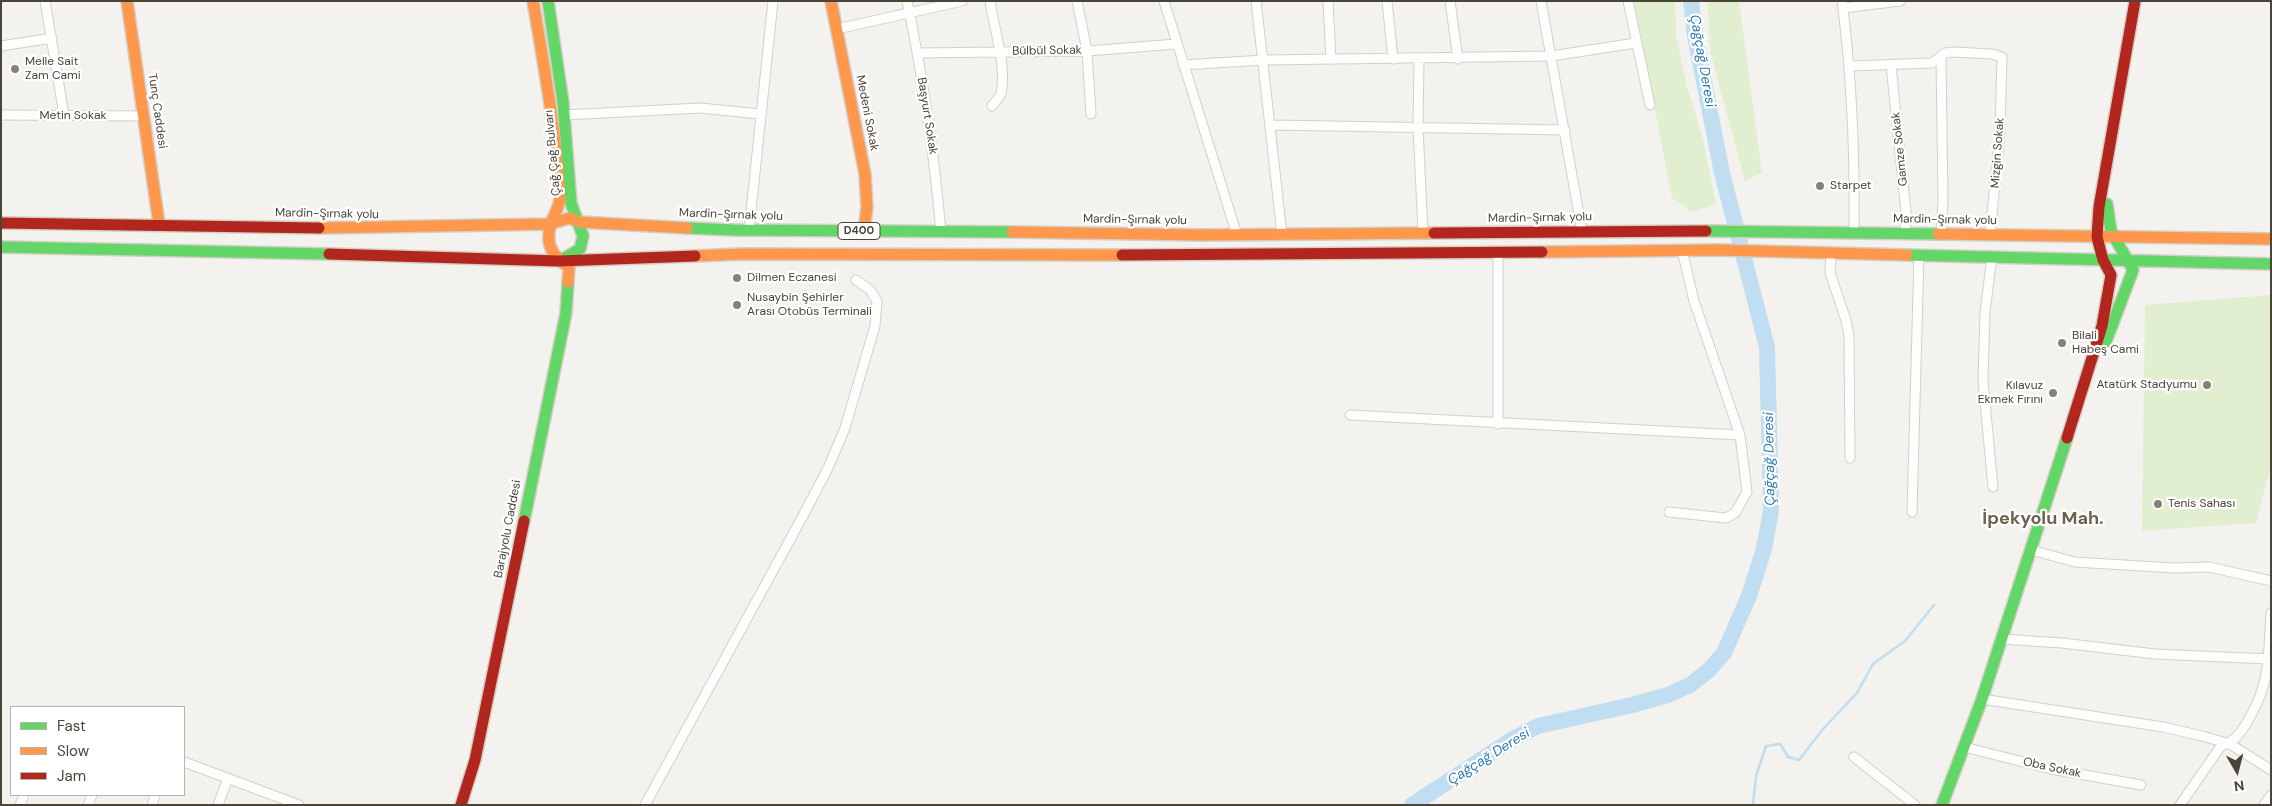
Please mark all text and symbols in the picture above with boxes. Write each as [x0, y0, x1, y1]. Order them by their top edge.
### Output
water label: Çağçağ Deresi [1686, 13, 1718, 109]
street label: Bülbül Sokak [1012, 43, 1082, 59]
place label: Melle Sait Zam Cami [25, 55, 81, 83]
marker: Melle Sait Zam Cami [9, 63, 21, 75]
street label: Tunç Caddesi [145, 72, 169, 150]
street label: Medeni Sokak [853, 74, 881, 152]
street label: Başyurt Sokak [914, 76, 940, 156]
street label: Metin Sokak [39, 109, 107, 123]
street label: Çağ Çağ Bulvarı [542, 109, 564, 197]
street label: Gamze Sokak [1889, 111, 1911, 187]
street label: Mizgin Sokak [1988, 117, 2008, 189]
place label: Starpet [1830, 179, 1871, 193]
marker: Starpet [1814, 180, 1826, 192]
street label: Mardin-Şırnak yolu [275, 206, 379, 222]
street label: Mardin-Şırnak yolu [679, 206, 783, 224]
street label: Mardin-Şırnak yolu [1488, 210, 1592, 226]
street label: Mardin-Şırnak yolu [1083, 212, 1187, 228]
street label: Mardin-Şırnak yolu [1893, 212, 1997, 228]
road number: D400 [838, 222, 880, 240]
place label: Dilmen Eczanesi [747, 271, 837, 285]
marker: Dilmen Eczanesi [731, 272, 743, 284]
place label: Nusaybin Şehirler Arası Otobüs Terminali [747, 291, 872, 319]
marker: Nusaybin Şehirler Arası Otobüs Terminali [731, 299, 743, 311]
place label: Bilali Habeş Cami [2072, 329, 2139, 357]
marker: Bilali Habeş Cami [2056, 337, 2068, 349]
place label: Atatürk Stadyumu [2096, 378, 2197, 392]
place label: Kılavuz Ekmek Fırını [1978, 379, 2043, 407]
marker: Atatürk Stadyumu [2201, 379, 2213, 391]
marker: Kılavuz Ekmek Fırını [2047, 387, 2059, 399]
water label: Çağçağ Deresi [1761, 412, 1779, 506]
street label: Barajyolu Caddesi [491, 479, 525, 579]
place label: Tenis Sahası [2168, 497, 2235, 511]
marker: Tenis Sahası [2152, 498, 2164, 510]
district label: İpekyolu Mah. [1982, 508, 2104, 530]
legend [10, 706, 185, 796]
text: Fast [57, 716, 86, 736]
water label: Çağçağ Deresi [1445, 725, 1533, 789]
text: Slow [57, 741, 89, 761]
north arrow [2212, 746, 2262, 796]
street label: Oba Sokak [2022, 755, 2082, 781]
text: Jam [57, 766, 86, 786]
text: N [2233, 776, 2245, 795]

